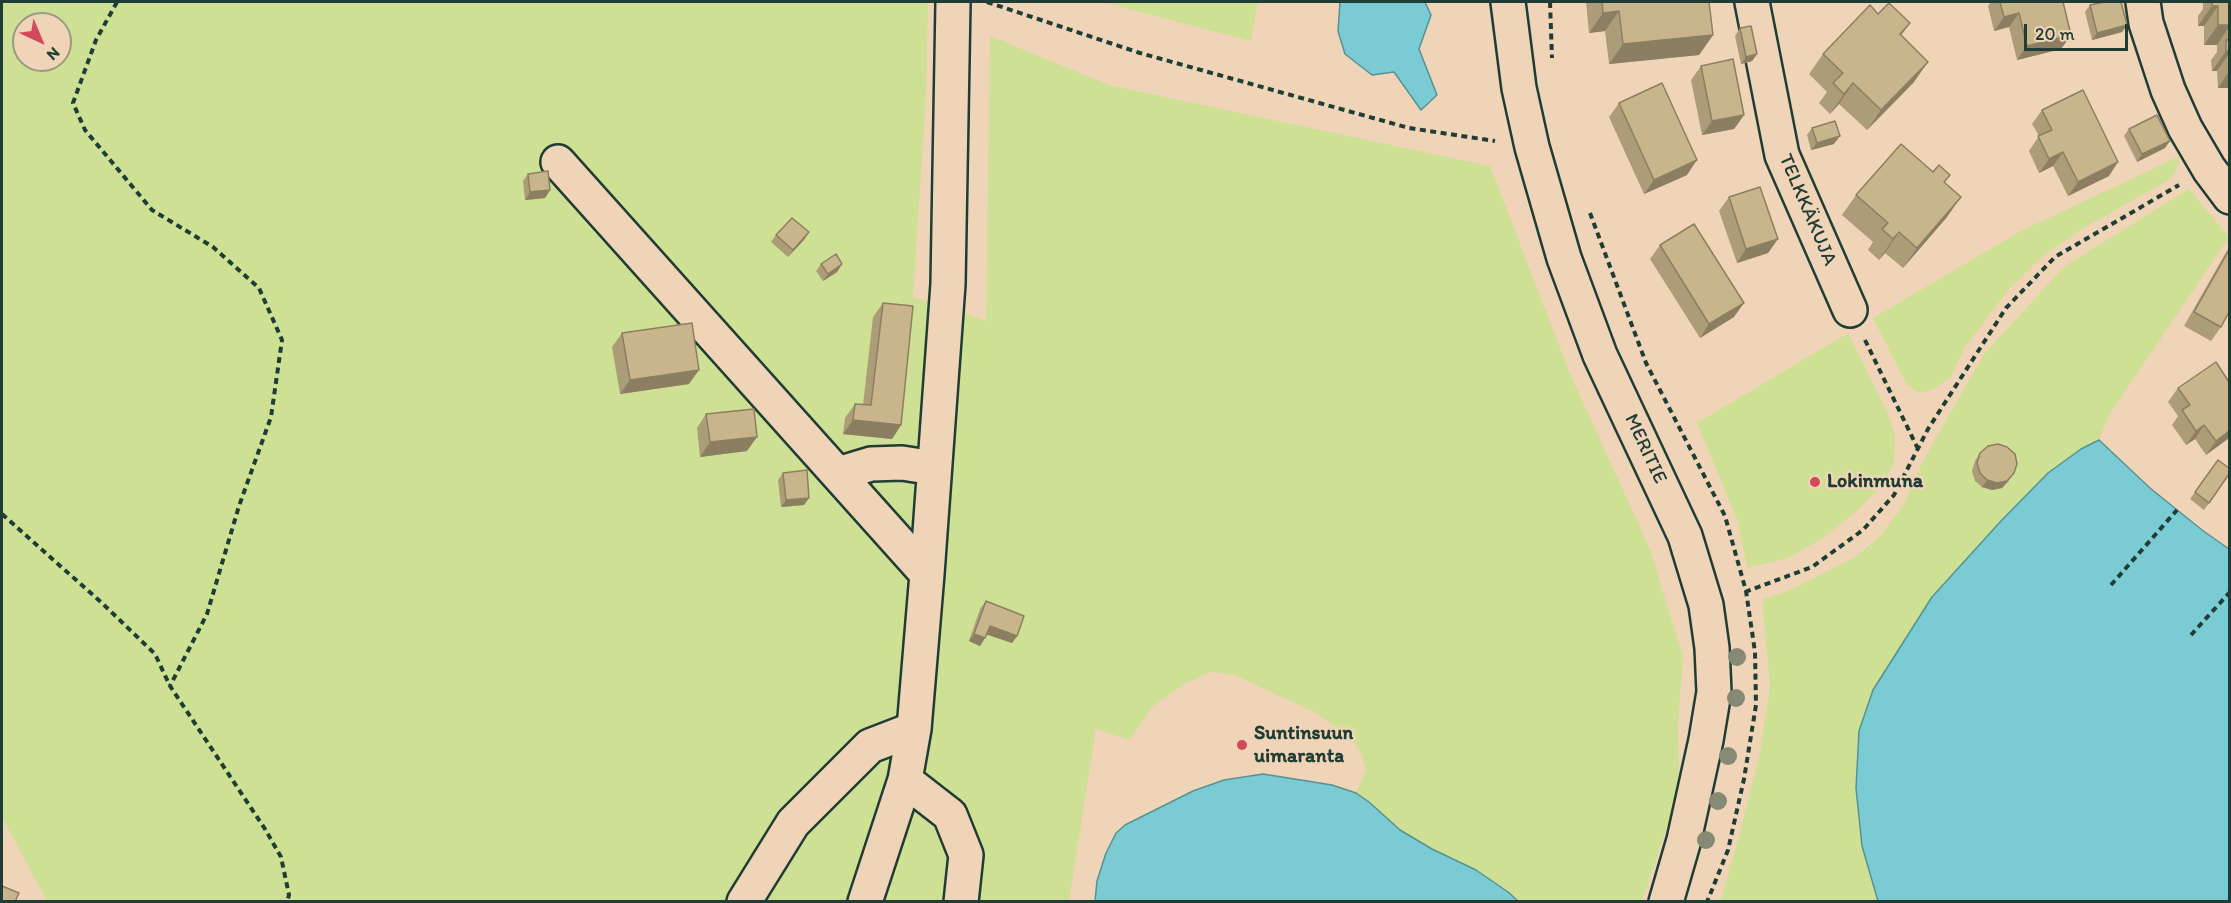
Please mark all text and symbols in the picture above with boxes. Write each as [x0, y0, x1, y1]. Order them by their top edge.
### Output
north arrow [12, 12, 72, 72]
scale bar [2027, 12, 2130, 50]
text: 20 m [2035, 23, 2075, 45]
text: N [43, 43, 64, 64]
street label: TELKKÄKUJA [1773, 150, 1841, 270]
street label: MERITIE [1618, 410, 1672, 488]
place label: Lokinmuna [1827, 470, 1923, 494]
marker: Lokinmuna [1808, 475, 1822, 489]
place label: Suntinsuun uimaranta [1254, 722, 1353, 769]
marker: Suntinsuun uimaranta [1235, 738, 1249, 752]

